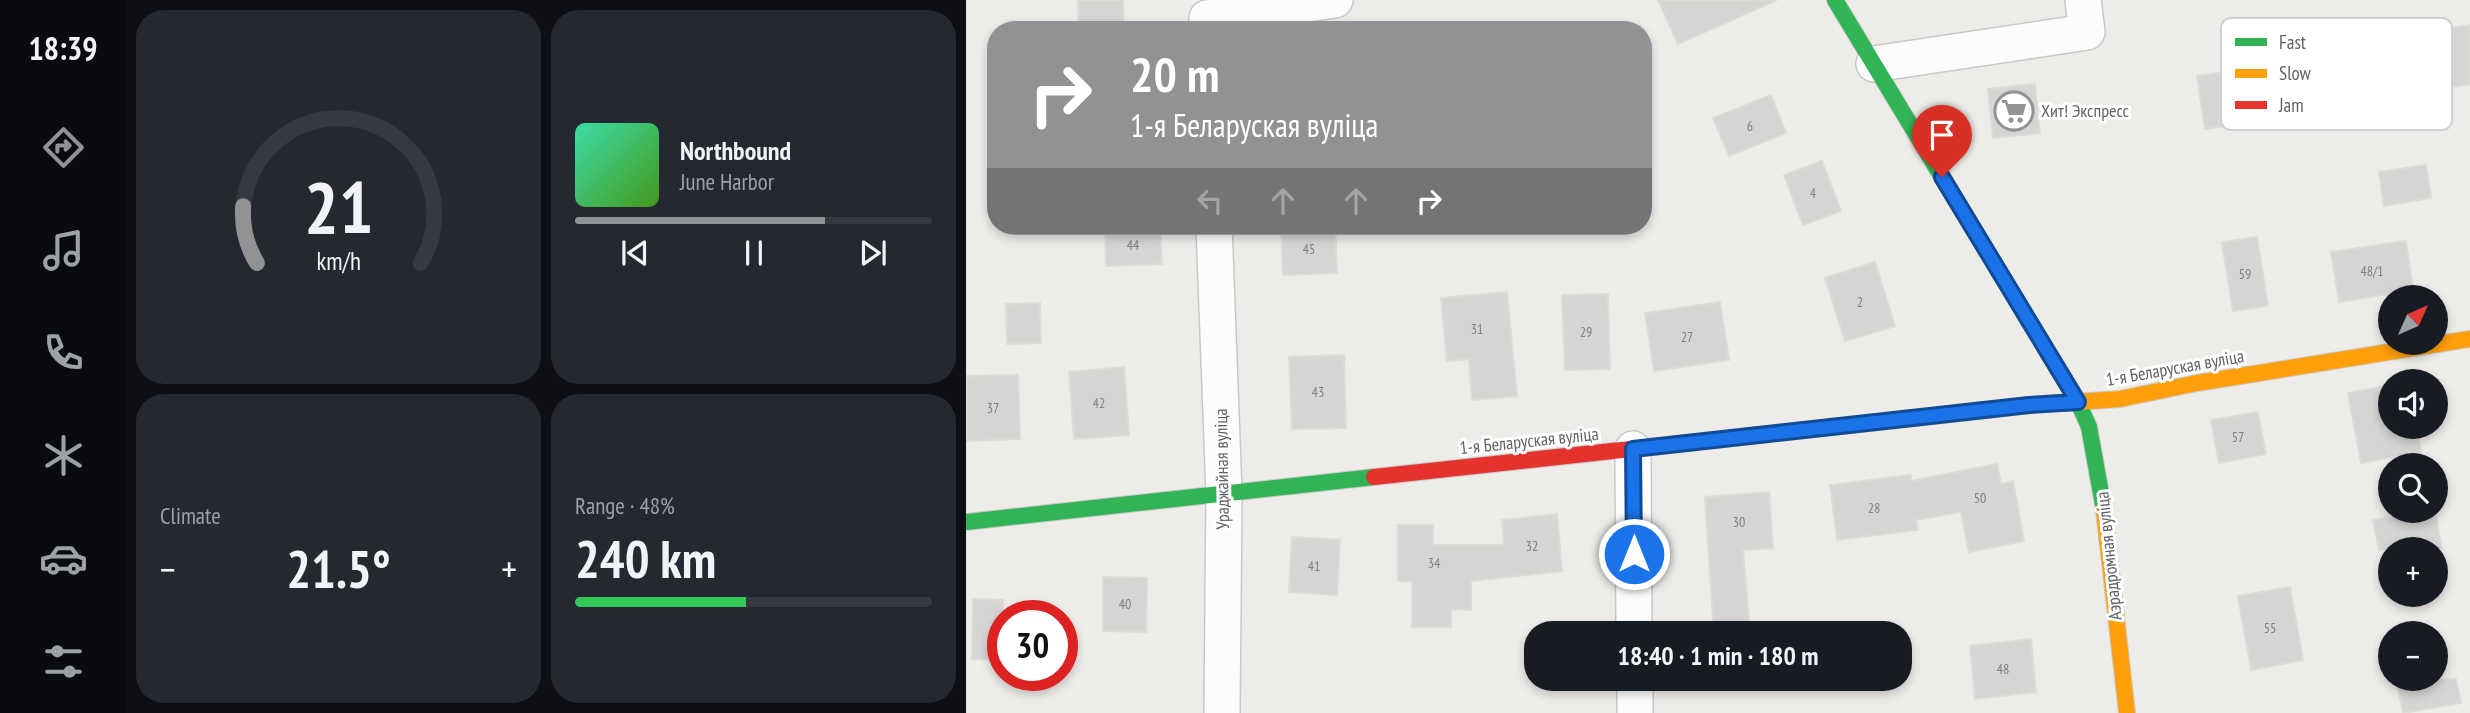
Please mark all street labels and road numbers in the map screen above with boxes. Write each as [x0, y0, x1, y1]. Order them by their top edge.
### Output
street label: 1-я Беларуская вуліца [2104, 344, 2246, 391]
street label: Ураджайная вуліца [1209, 408, 1234, 530]
street label: 1-я Беларуская вуліца [1458, 422, 1600, 459]
street label: Аэрадромная вуліца [2090, 491, 2127, 621]

